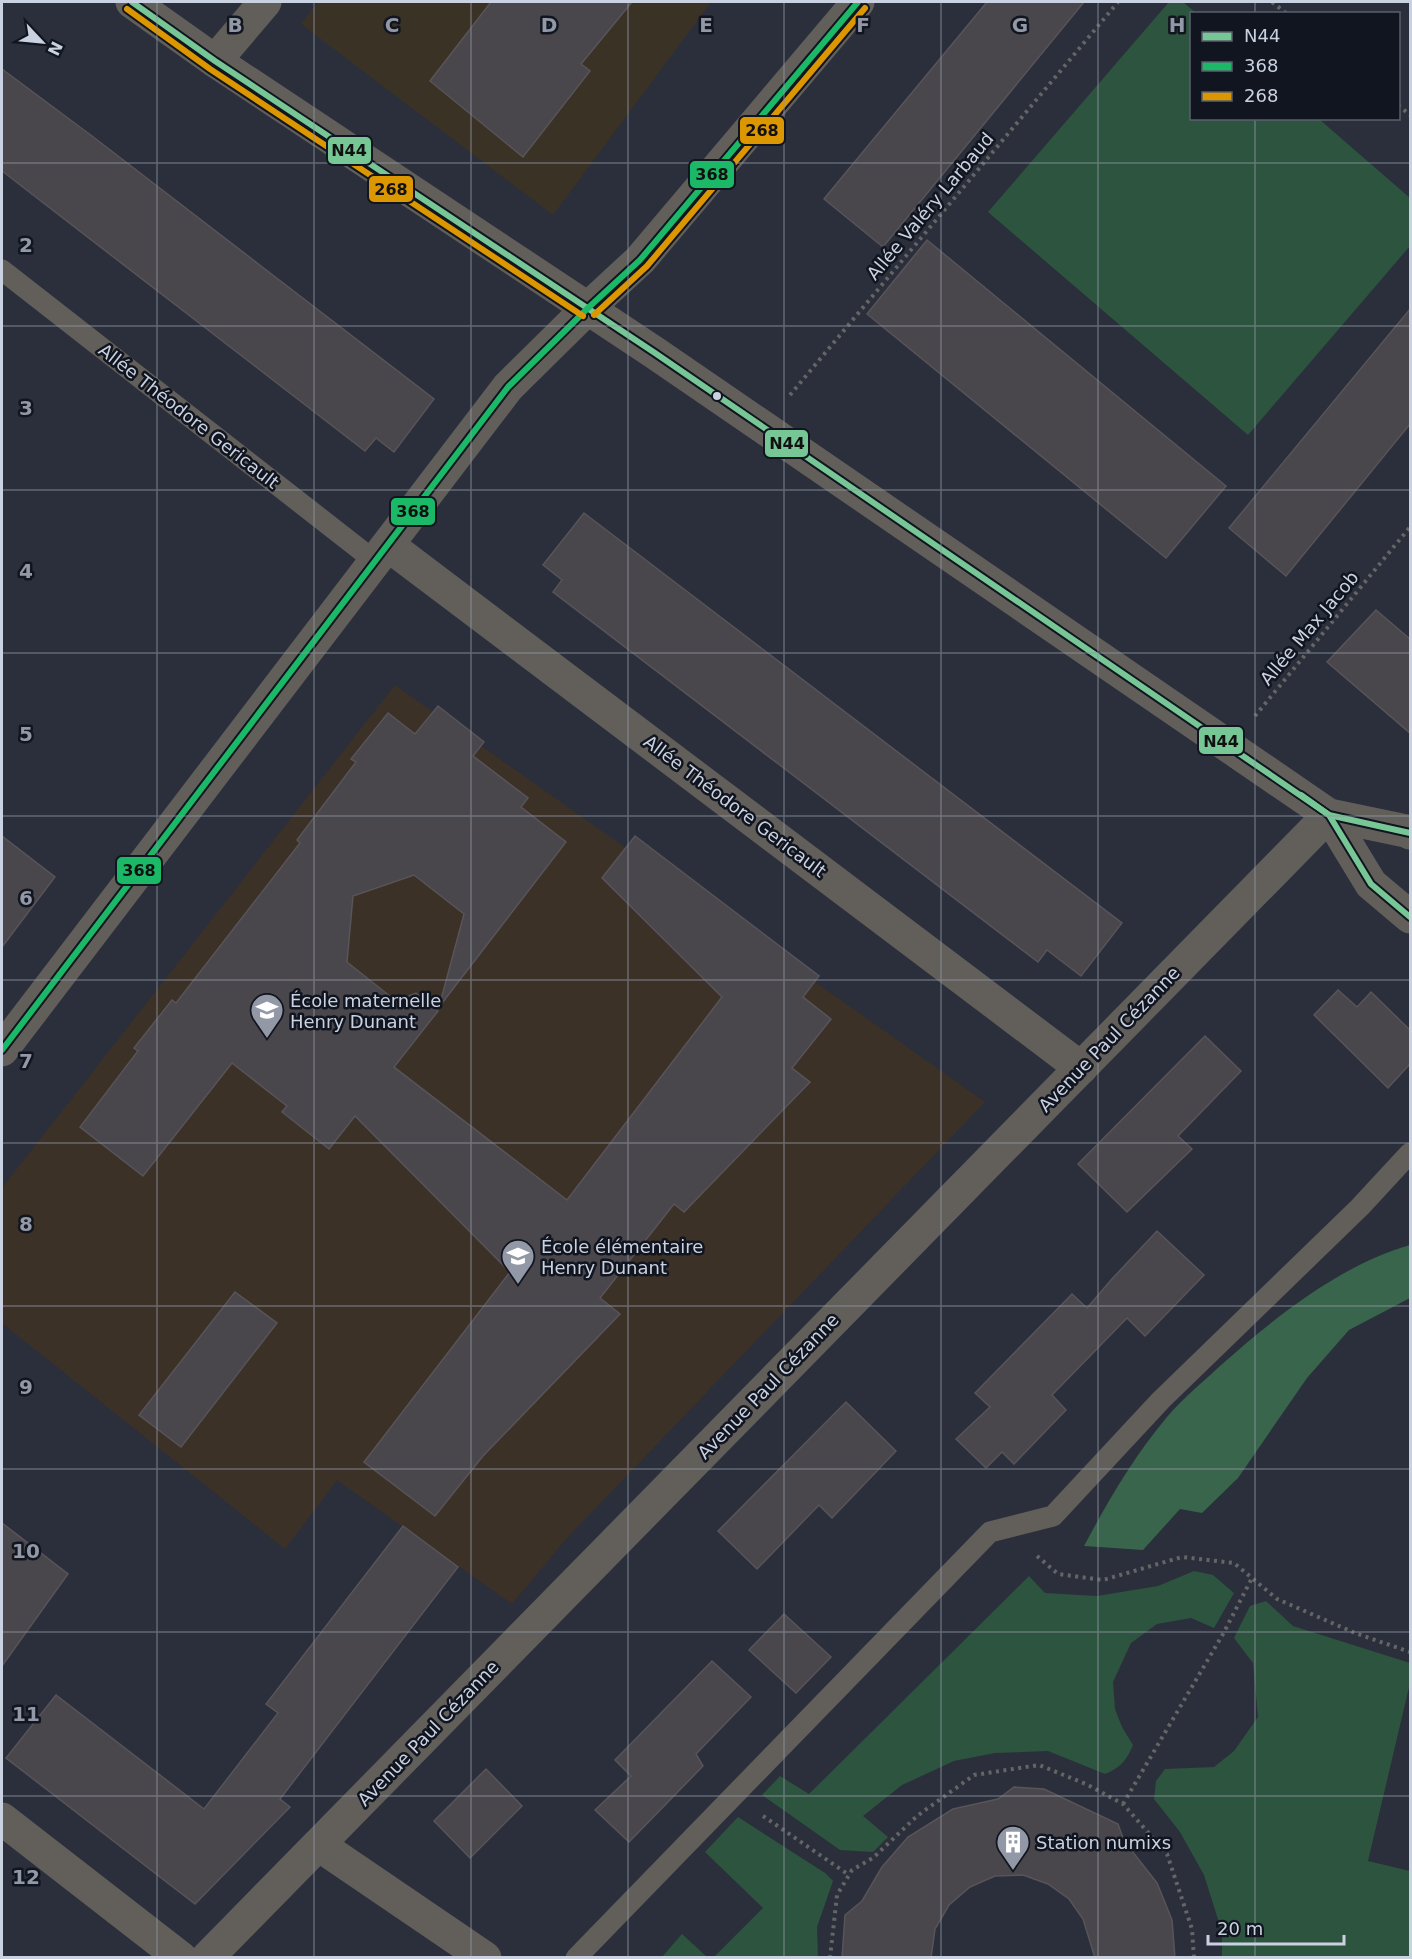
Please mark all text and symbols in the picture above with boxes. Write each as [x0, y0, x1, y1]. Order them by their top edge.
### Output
north arrow [12, 12, 72, 72]
legend [1190, 12, 1400, 120]
text: B [227, 13, 243, 37]
text: C [385, 13, 399, 37]
text: D [541, 13, 557, 37]
text: E [699, 13, 713, 37]
text: F [856, 13, 870, 37]
text: G [1012, 13, 1028, 37]
text: H [1169, 13, 1185, 37]
text: N44 [1244, 25, 1280, 46]
text: N [44, 38, 67, 59]
text: 368 [1244, 55, 1278, 76]
text: 268 [1244, 85, 1278, 106]
line badge: 268 [739, 116, 785, 145]
text: 268 [745, 121, 779, 140]
street label: Allée Valéry Larbaud [862, 128, 998, 284]
line badge: N44 [327, 136, 372, 165]
text: N44 [331, 141, 367, 160]
line badge: 368 [689, 160, 735, 189]
text: 368 [695, 165, 729, 184]
line badge: 268 [368, 175, 414, 203]
text: 268 [374, 180, 408, 199]
text: 2 [19, 233, 33, 257]
street label: Allée Théodore Gericault [95, 339, 283, 493]
unlabelled marker [711, 390, 723, 402]
text: 3 [19, 396, 33, 420]
line badge: N44 [764, 429, 809, 458]
text: N44 [769, 434, 805, 453]
line badge: 368 [390, 497, 436, 526]
text: 368 [396, 502, 430, 521]
text: 4 [19, 559, 33, 583]
street label: Allée Max Jacob [1255, 567, 1363, 689]
text: 5 [19, 722, 33, 746]
line badge: N44 [1198, 726, 1244, 755]
street label: Allée Théodore Gericault [640, 731, 830, 881]
text: N44 [1203, 732, 1239, 751]
line badge: 368 [116, 856, 162, 885]
text: 368 [122, 861, 156, 880]
text: 6 [19, 886, 33, 910]
street label: Avenue Paul Cézanne [1034, 962, 1184, 1116]
place label: École maternelle Henry Dunant [290, 990, 441, 1032]
school or university icon: École maternelle Henry Dunant [249, 992, 285, 1039]
text: 7 [19, 1049, 33, 1073]
text: 8 [19, 1212, 33, 1236]
place label: École élémentaire Henry Dunant [541, 1236, 703, 1278]
school or university icon: École élémentaire Henry Dunant [500, 1238, 536, 1285]
street label: Avenue Paul Cézanne [693, 1309, 843, 1463]
text: 9 [19, 1375, 33, 1399]
text: 10 [12, 1539, 40, 1563]
street label: Avenue Paul Cézanne [353, 1656, 503, 1810]
text: 11 [12, 1702, 40, 1726]
building icon: Station numixs [995, 1824, 1031, 1871]
place label: Station numixs [1036, 1832, 1171, 1853]
text: 12 [12, 1865, 40, 1889]
scale bar [1208, 1908, 1344, 1946]
text: 20 m [1217, 1918, 1263, 1939]

